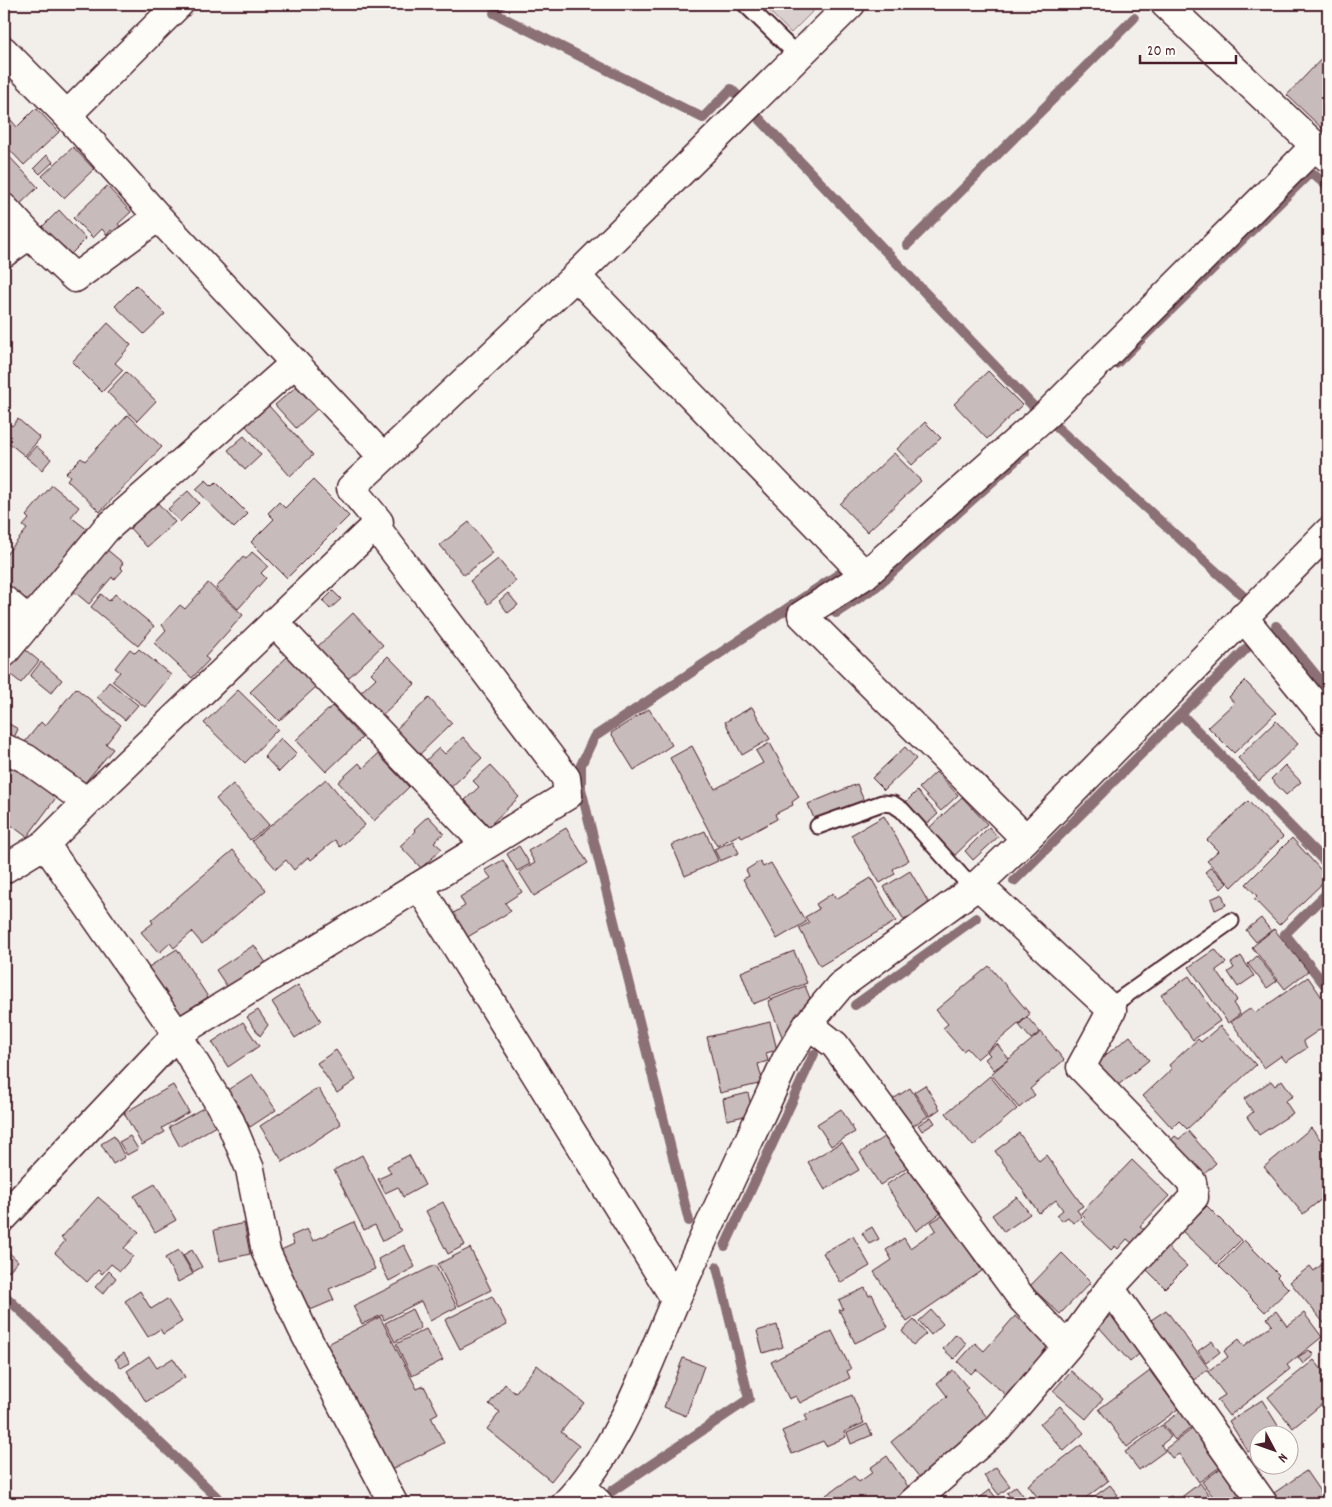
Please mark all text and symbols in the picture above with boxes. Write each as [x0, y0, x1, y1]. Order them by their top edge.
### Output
scale bar [1140, 32, 1236, 64]
text: 20 m [1147, 41, 1175, 63]
north arrow [1250, 1424, 1300, 1474]
text: N [1272, 1448, 1292, 1466]

